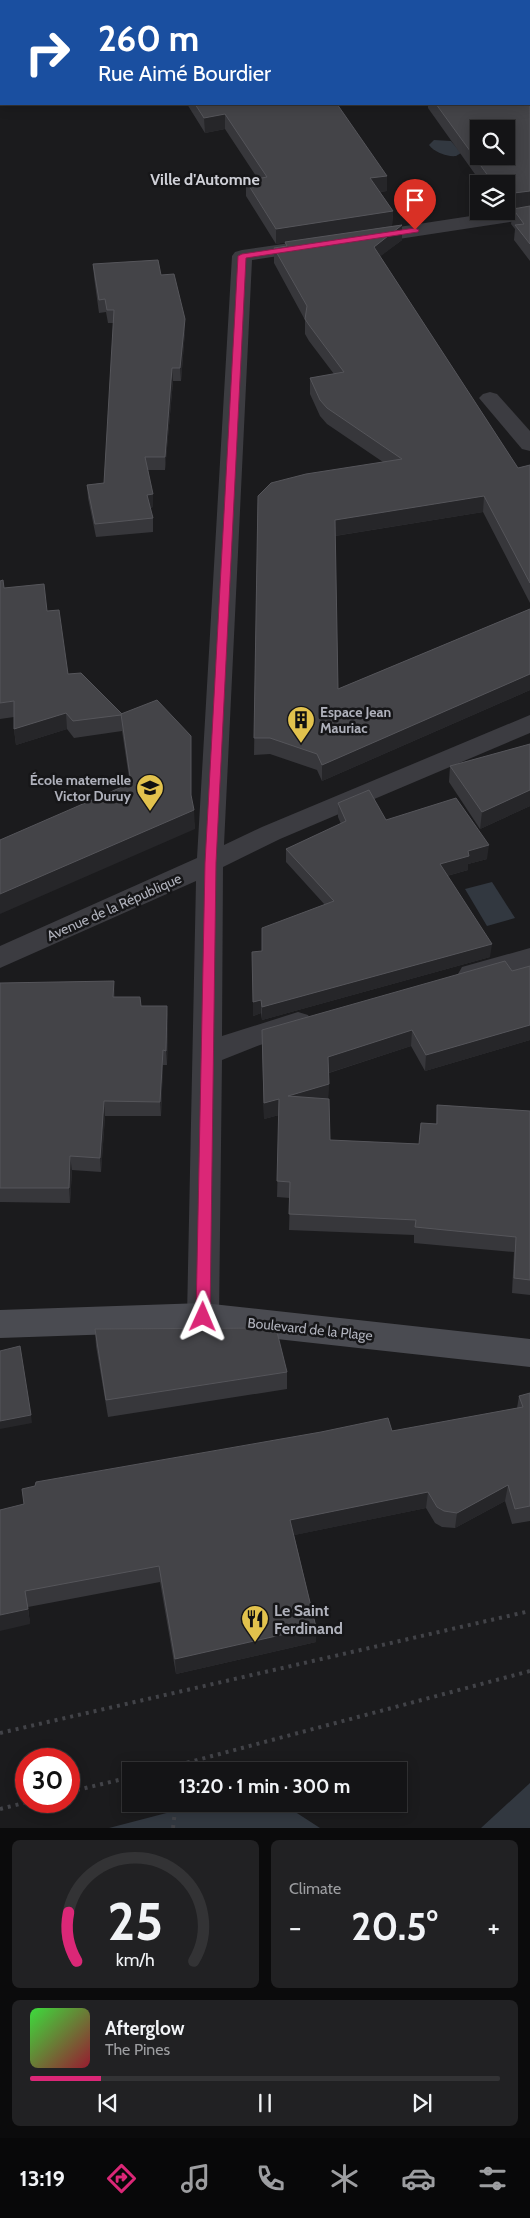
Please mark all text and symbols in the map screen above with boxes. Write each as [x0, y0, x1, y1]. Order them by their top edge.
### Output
text: 260 m [98, 17, 199, 60]
icon: right [15, 20, 80, 85]
text: Rue Aimé Bourdier [98, 60, 271, 87]
map controls [470, 120, 515, 220]
button: search [470, 120, 515, 165]
district label: Ville d'Automne [150, 170, 260, 189]
button: layers [470, 175, 515, 220]
pin [394, 179, 436, 230]
icon: arrive [401, 186, 429, 214]
place label: Espace Jean Mauriac [320, 703, 391, 737]
building icon: Espace Jean Mauriac [286, 705, 316, 744]
place label: École maternelle Victor Duruy [30, 771, 131, 805]
school or university icon: École maternelle Victor Duruy [135, 773, 165, 812]
street label: Avenue de la République [44, 869, 184, 945]
position arrow [176, 1290, 228, 1342]
street label: Boulevard de la Plage [247, 1313, 373, 1345]
place label: Le Saint Ferdinand [274, 1601, 343, 1638]
restaurant icon: Le Saint Ferdinand [240, 1604, 270, 1643]
speed limit sign: 30 [15, 1748, 80, 1813]
text: 13:20 · 1 min · 300 m [179, 1775, 350, 1798]
text: Climate [289, 1879, 341, 1898]
text: 25 [108, 1890, 163, 1953]
text: 20.5° [351, 1903, 438, 1950]
text: − [289, 1910, 301, 1944]
text: + [488, 1910, 500, 1944]
text: km/h [116, 1949, 155, 1970]
text: Afterglow [105, 2017, 185, 2040]
text: The Pines [105, 2040, 170, 2059]
icon: previous [94, 2089, 122, 2117]
icon: pause [251, 2089, 279, 2117]
icon: next [408, 2089, 436, 2117]
icon: directions [104, 2161, 139, 2196]
icon: music [178, 2161, 213, 2196]
icon: phone [253, 2161, 288, 2196]
icon: climate [327, 2161, 362, 2196]
icon: car [401, 2161, 436, 2196]
icon: filters [475, 2161, 510, 2196]
text: 13:19 [20, 2165, 65, 2192]

